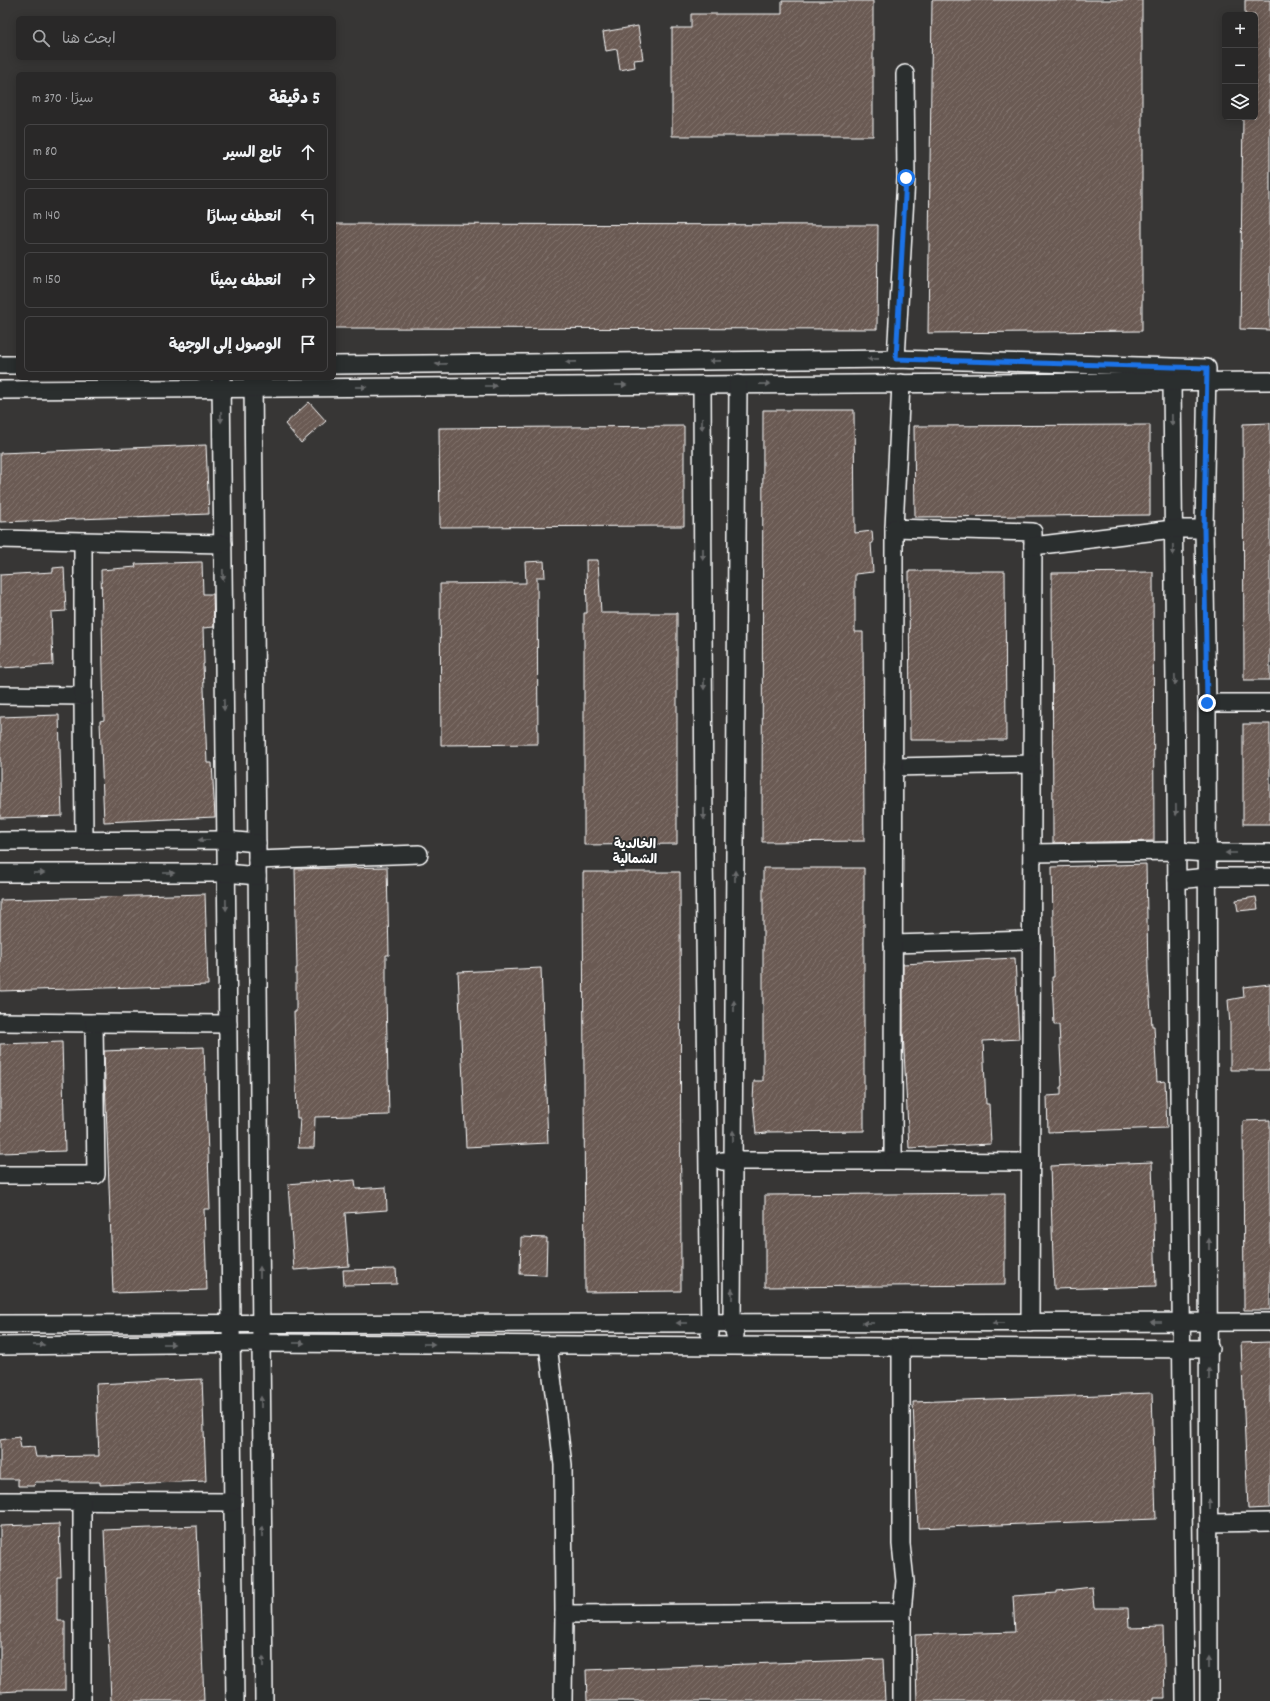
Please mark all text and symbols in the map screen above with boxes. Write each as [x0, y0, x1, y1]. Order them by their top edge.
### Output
map controls [1222, 12, 1258, 120]
button: + [1222, 12, 1258, 48]
search box [16, 16, 336, 60]
icon: search [30, 27, 52, 49]
text: ابحث هنا [62, 29, 116, 51]
button: − [1222, 48, 1258, 84]
button: layers [1222, 84, 1258, 120]
text: 5 دقيقة [269, 88, 320, 112]
text: سيرًا · 370 m [32, 90, 93, 109]
icon: ahead [297, 141, 319, 163]
text: 80 m [33, 143, 57, 162]
text: تابع السير [224, 143, 281, 165]
route start [897, 169, 915, 187]
icon: left [297, 205, 319, 227]
text: 140 m [33, 207, 60, 226]
text: انعطف يسارًا [207, 207, 281, 229]
icon: right [297, 269, 319, 291]
text: 150 m [33, 271, 61, 290]
text: انعطف يمينًا [211, 271, 281, 293]
icon: arrive [297, 333, 319, 355]
text: الوصول إلى الوجهة [169, 335, 281, 357]
one-way arrow [866, 356, 879, 362]
one-way arrow [708, 358, 721, 364]
one-way arrow [564, 359, 577, 365]
one-way arrow [434, 361, 447, 367]
one-way arrow [759, 381, 772, 387]
one-way arrow [615, 382, 628, 388]
one-way arrow [485, 383, 498, 389]
one-way arrow [355, 384, 368, 390]
one-way arrow [218, 411, 225, 423]
one-way arrow [1169, 414, 1175, 427]
one-way arrow [699, 418, 705, 431]
one-way arrow [1170, 544, 1177, 556]
one-way arrow [700, 548, 706, 561]
one-way arrow [220, 569, 226, 582]
one-way arrow [1172, 674, 1178, 687]
one-way arrow [701, 678, 707, 691]
route end [1198, 694, 1216, 712]
one-way arrow [221, 699, 227, 712]
one-way arrow [1173, 804, 1179, 817]
one-way arrow [701, 808, 707, 821]
district label: الخالدية الشمالية [613, 836, 657, 870]
one-way arrow [197, 837, 210, 843]
one-way arrow [1224, 850, 1237, 856]
one-way arrow [732, 869, 738, 882]
one-way arrow [33, 870, 46, 876]
one-way arrow [163, 870, 176, 876]
one-way arrow [223, 899, 230, 911]
one-way arrow [731, 999, 737, 1012]
one-way arrow [730, 1129, 736, 1142]
one-way arrow [1206, 1237, 1212, 1250]
one-way arrow [257, 1265, 263, 1278]
one-way arrow [729, 1287, 735, 1300]
one-way arrow [1149, 1319, 1162, 1325]
one-way arrow [675, 1320, 688, 1326]
one-way arrow [861, 1320, 874, 1326]
one-way arrow [991, 1320, 1004, 1326]
one-way arrow [293, 1340, 306, 1346]
one-way arrow [163, 1341, 175, 1348]
one-way arrow [423, 1341, 436, 1347]
one-way arrow [33, 1342, 46, 1348]
one-way arrow [1206, 1368, 1213, 1380]
one-way arrow [258, 1395, 264, 1408]
one-way arrow [1206, 1497, 1212, 1510]
one-way arrow [259, 1525, 265, 1538]
one-way arrow [260, 1655, 266, 1668]
one-way arrow [1206, 1655, 1212, 1668]

